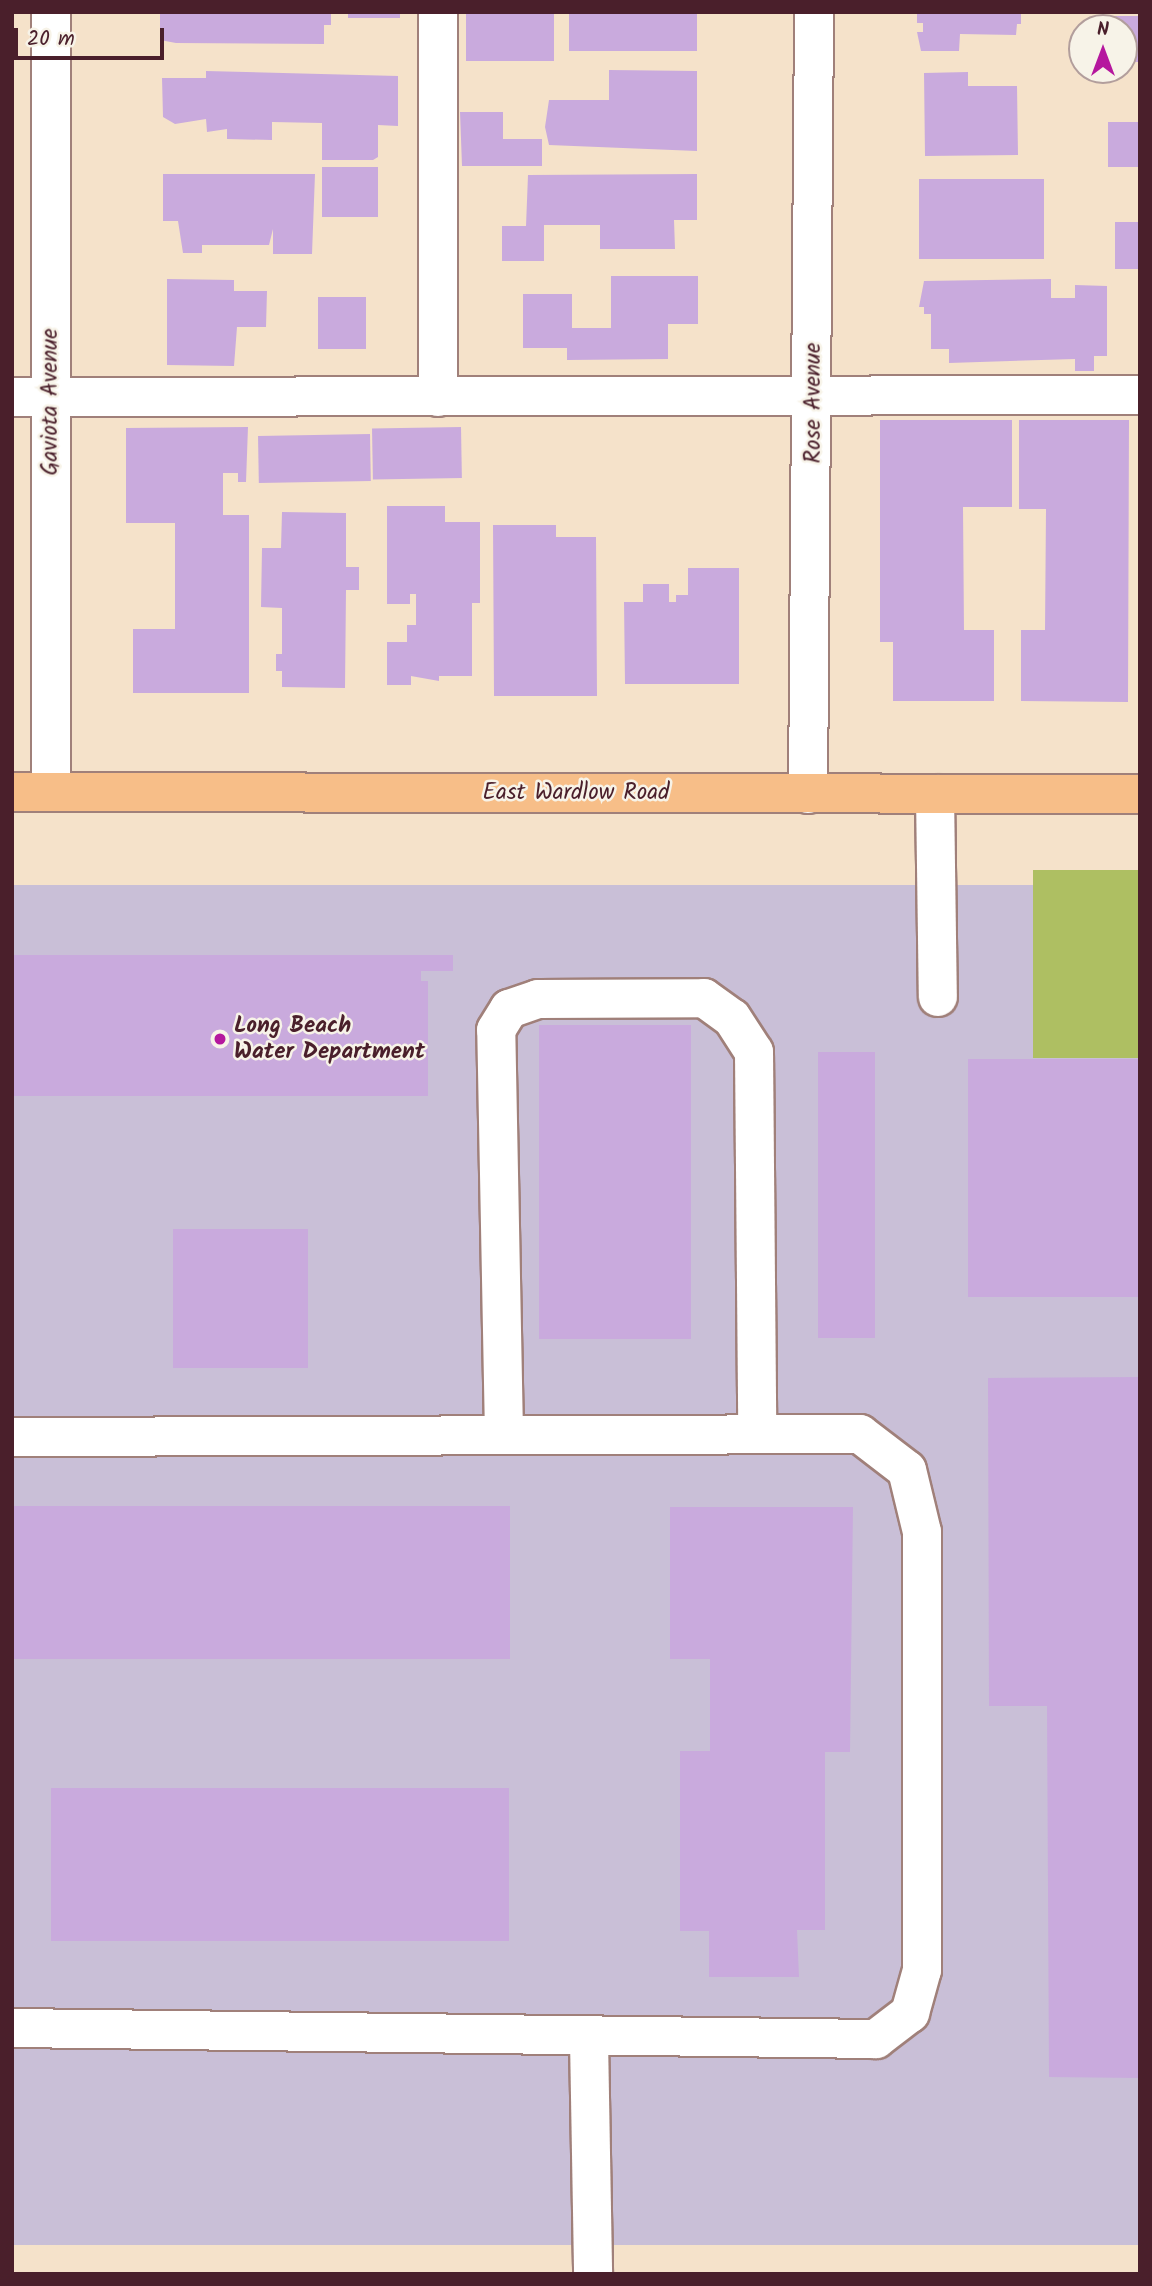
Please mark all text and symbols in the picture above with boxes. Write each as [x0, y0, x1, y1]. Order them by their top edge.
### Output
scale bar [18, 14, 168, 58]
north arrow [1068, 14, 1138, 84]
text: N [1097, 15, 1109, 45]
text: 20 m [27, 23, 75, 56]
street label: Gaviota Avenue [37, 328, 65, 476]
street label: Rose Avenue [800, 343, 828, 463]
street label: East Wardlow Road [483, 779, 669, 807]
place label: Long Beach Water Department [234, 1012, 425, 1066]
marker: Long Beach Water Department [212, 1031, 228, 1047]

